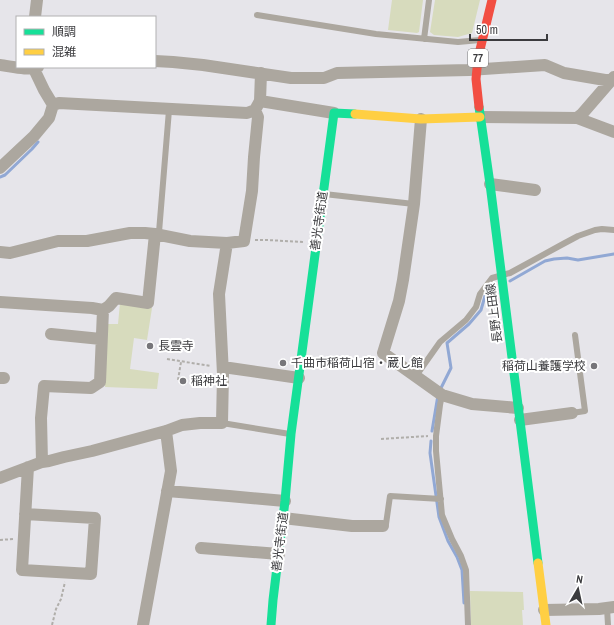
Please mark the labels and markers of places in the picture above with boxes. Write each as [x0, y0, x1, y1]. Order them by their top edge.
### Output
place label: 長雲寺 [158, 338, 194, 354]
marker: 長雲寺 [145, 341, 155, 351]
place label: 千曲市稲荷山宿・蔵し館 [291, 355, 423, 371]
marker: 千曲市稲荷山宿・蔵し館 [278, 358, 288, 368]
place label: 稲荷山養護学校 [502, 358, 586, 374]
marker: 稲荷山養護学校 [589, 361, 599, 371]
place label: 稲神社 [191, 373, 227, 389]
marker: 稲神社 [178, 376, 188, 386]

